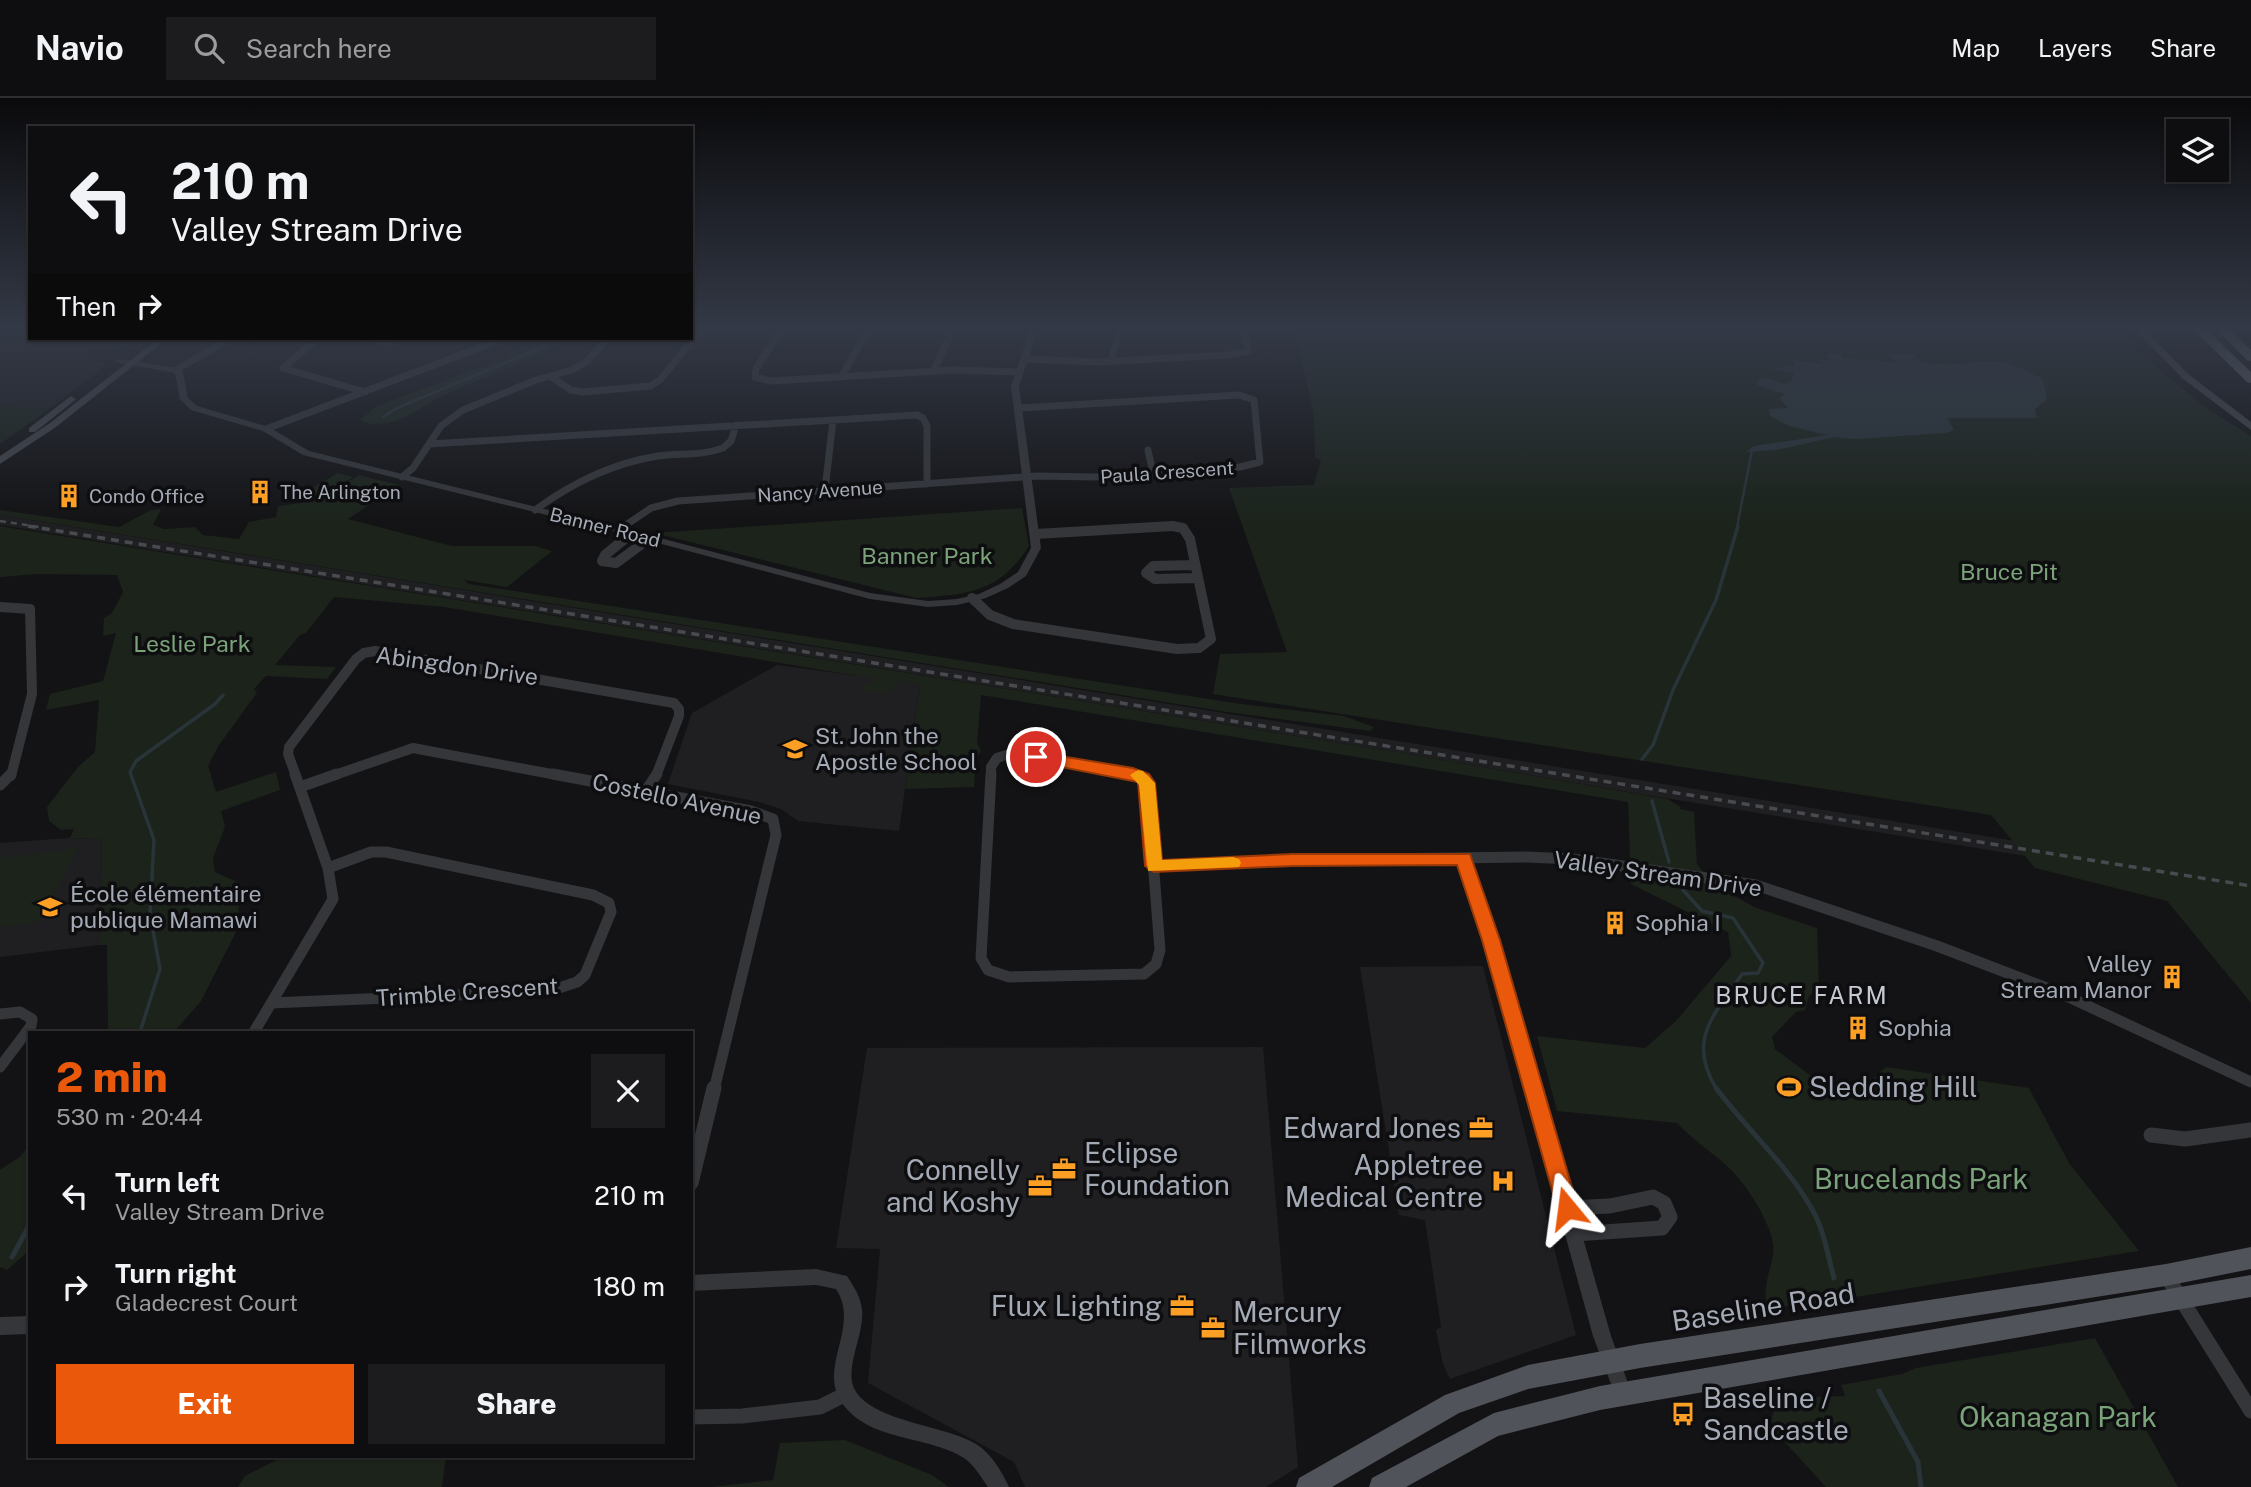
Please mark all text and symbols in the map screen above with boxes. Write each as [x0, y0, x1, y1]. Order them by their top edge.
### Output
search box [166, 17, 656, 80]
text: Navio [35, 29, 124, 67]
icon: search [190, 29, 228, 67]
text: Search here [246, 33, 392, 64]
text: Map [1951, 34, 2000, 62]
text: Layers [2038, 34, 2112, 62]
text: Share [2150, 34, 2216, 62]
map controls [2166, 119, 2229, 182]
button: layers [2166, 119, 2229, 182]
text: 210 m [171, 152, 310, 210]
icon: left [56, 154, 147, 245]
text: Valley Stream Drive [171, 211, 463, 248]
icon: right [130, 287, 168, 325]
text: Then [56, 291, 116, 322]
street label: Paula Crescent [1099, 456, 1235, 488]
street label: Nancy Avenue [756, 476, 884, 506]
building icon: The Arlington [246, 478, 274, 506]
place label: The Arlington [280, 481, 401, 503]
building icon: Condo Office [55, 482, 83, 510]
place label: Condo Office [89, 485, 204, 507]
street label: Banner Road [548, 503, 662, 551]
park label: Banner Park [861, 542, 993, 569]
park label: Bruce Pit [1960, 558, 2058, 585]
park label: Leslie Park [133, 630, 251, 657]
street label: Abingdon Drive [374, 641, 540, 690]
place label: St. John the Apostle School [815, 722, 977, 775]
pin [1006, 727, 1066, 787]
school or university icon: St. John the Apostle School [781, 735, 809, 763]
icon: arrive [1017, 738, 1055, 776]
street label: Costello Avenue [590, 767, 764, 830]
street label: Valley Stream Drive [1552, 846, 1764, 901]
place label: École élémentaire publique Mamawi [70, 880, 262, 933]
school or university icon: École élémentaire publique Mamawi [36, 893, 64, 921]
building icon: Sophia I [1601, 909, 1629, 937]
place label: Sophia I [1635, 909, 1721, 936]
place label: Valley Stream Manor [2000, 950, 2152, 1003]
building icon: Valley Stream Manor [2158, 963, 2186, 991]
street label: Trimble Crescent [375, 972, 559, 1011]
district label: BRUCE FARM [1715, 981, 1889, 1009]
building icon: Sophia [1844, 1014, 1872, 1042]
place label: Sophia [1878, 1014, 1952, 1041]
text: 2 min [56, 1052, 168, 1101]
button: close [591, 1054, 665, 1128]
place label: Sledding Hill [1809, 1070, 1978, 1103]
sports icon: Sledding Hill [1775, 1073, 1803, 1101]
text: 530 m · 20:44 [56, 1103, 203, 1130]
place label: Edward Jones [1283, 1111, 1461, 1144]
office icon: Edward Jones [1467, 1114, 1495, 1142]
place label: Eclipse Foundation [1084, 1136, 1230, 1201]
place label: Appletree Medical Centre [1285, 1148, 1483, 1213]
place label: Connelly and Koshy [886, 1153, 1020, 1218]
office icon: Eclipse Foundation [1050, 1155, 1078, 1183]
park label: Brucelands Park [1814, 1162, 2028, 1195]
text: Turn left [115, 1167, 220, 1198]
hospital icon: Appletree Medical Centre [1489, 1167, 1517, 1195]
position arrow [1530, 1171, 1604, 1245]
office icon: Connelly and Koshy [1026, 1172, 1054, 1200]
icon: left [56, 1177, 94, 1215]
text: 210 m [594, 1180, 665, 1211]
text: Valley Stream Drive [115, 1198, 325, 1225]
text: Turn right [115, 1258, 237, 1289]
icon: right [56, 1268, 94, 1306]
text: 180 m [593, 1271, 665, 1302]
street label: Baseline Road [1669, 1276, 1857, 1337]
text: Gladecrest Court [115, 1289, 298, 1316]
place label: Flux Lighting [991, 1289, 1162, 1322]
office icon: Flux Lighting [1168, 1292, 1196, 1320]
place label: Mercury Filmworks [1233, 1295, 1367, 1360]
office icon: Mercury Filmworks [1199, 1314, 1227, 1342]
button: Exit [56, 1364, 354, 1444]
button: Share [368, 1364, 665, 1444]
place label: Baseline / Sandcastle [1703, 1381, 1849, 1446]
bus stop icon: Baseline / Sandcastle [1669, 1400, 1697, 1428]
park label: Okanagan Park [1959, 1400, 2157, 1433]

